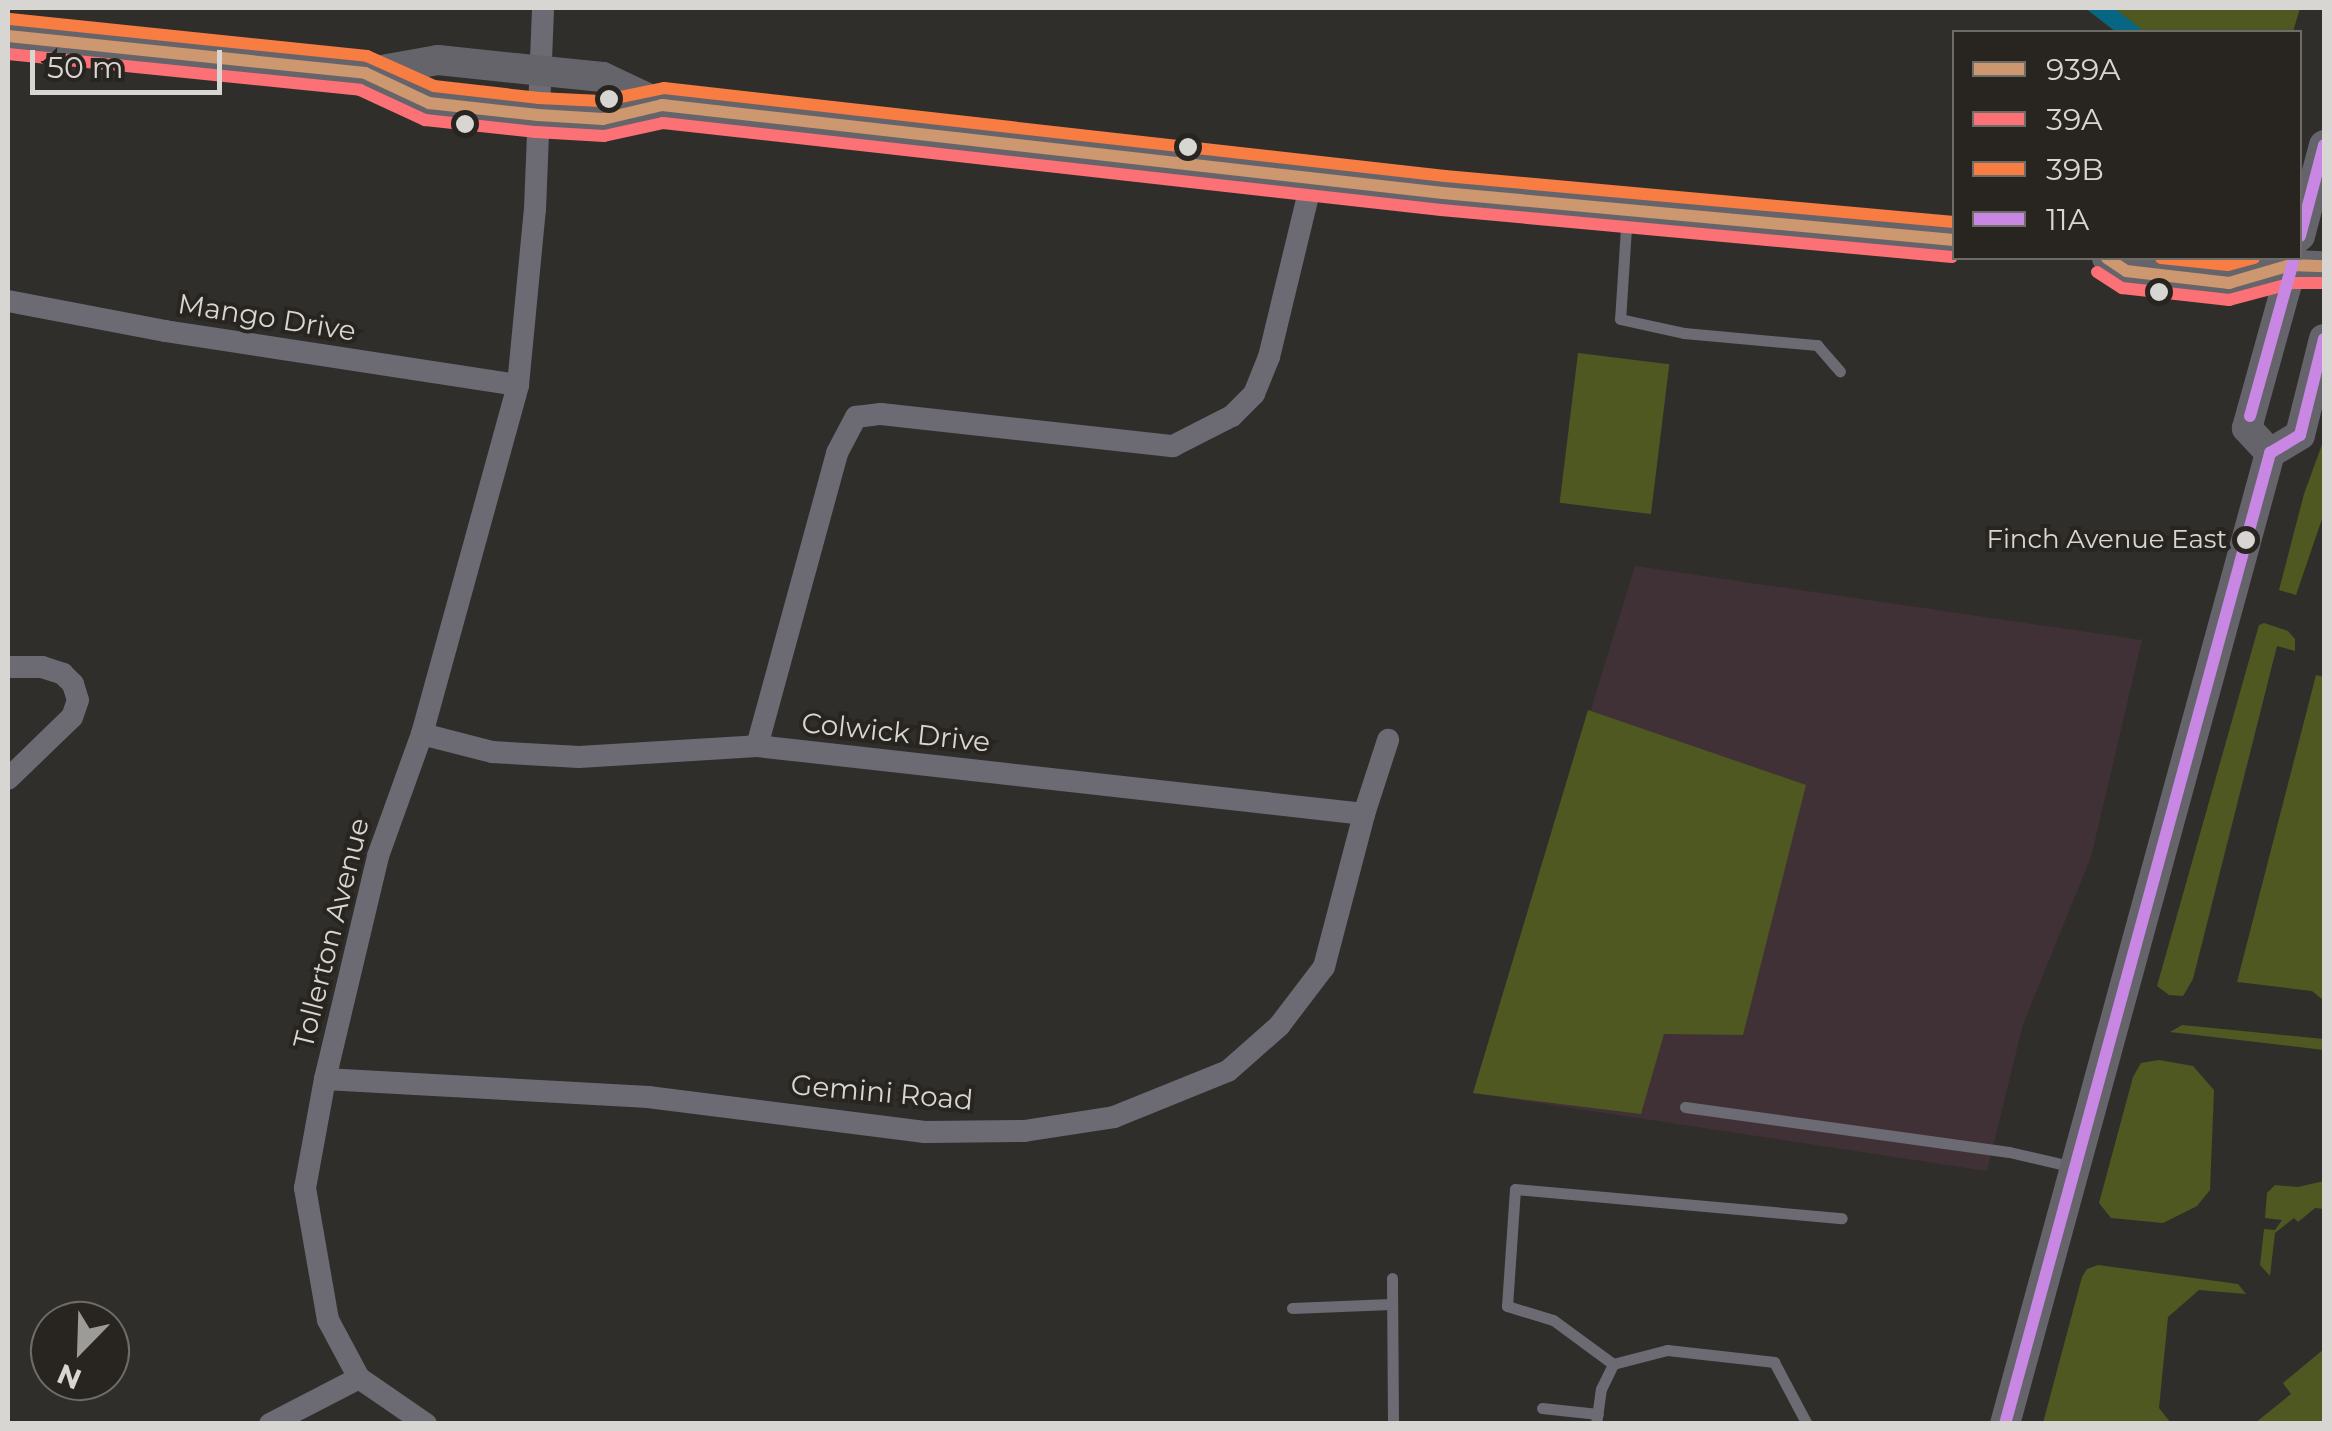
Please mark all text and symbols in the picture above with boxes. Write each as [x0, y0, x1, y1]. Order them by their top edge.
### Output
scale bar [35, 30, 228, 92]
legend [1952, 30, 2302, 260]
text: 50 m [47, 49, 124, 86]
text: 939A [2046, 51, 2120, 88]
unlabelled marker [599, 89, 619, 109]
text: 39A [2046, 101, 2102, 138]
unlabelled marker [455, 114, 475, 134]
unlabelled marker [1178, 137, 1198, 157]
text: 39B [2046, 151, 2104, 188]
text: 11A [2046, 201, 2089, 238]
unlabelled marker [2149, 282, 2169, 302]
street label: Mango Drive [176, 286, 358, 348]
place label: Finch Avenue East [1986, 524, 2227, 556]
marker: Finch Avenue East [2236, 530, 2256, 550]
street label: Colwick Drive [800, 705, 992, 759]
street label: Tollerton Avenue [286, 814, 376, 1052]
street label: Gemini Road [789, 1067, 975, 1117]
north arrow [30, 1301, 130, 1401]
text: N [52, 1357, 86, 1397]

